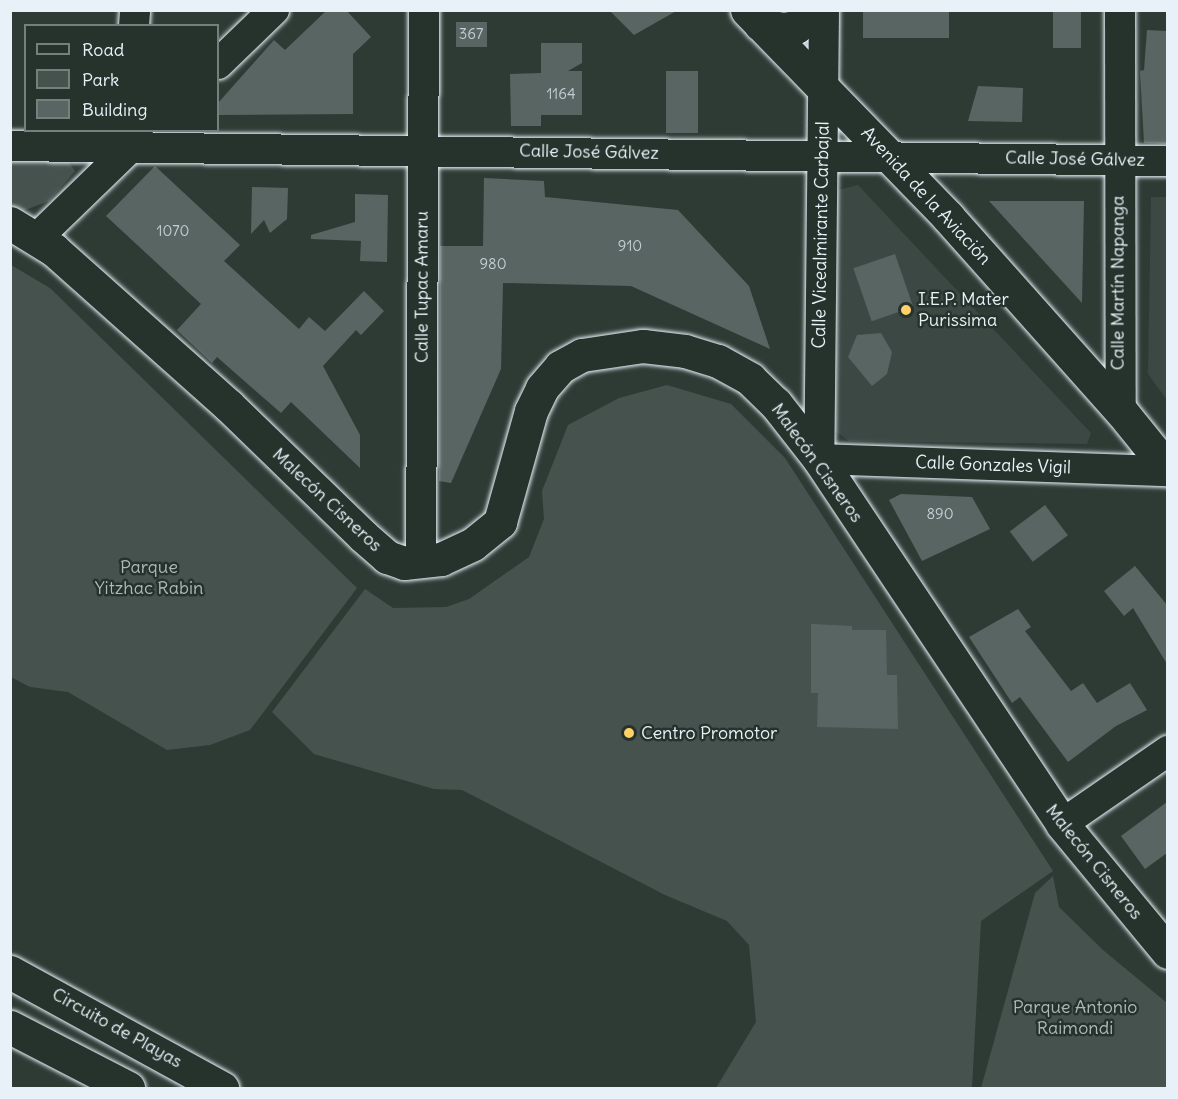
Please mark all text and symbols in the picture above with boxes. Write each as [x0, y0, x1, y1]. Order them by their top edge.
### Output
legend [24, 24, 219, 132]
house number: 367 [459, 25, 483, 43]
text: Road [82, 38, 124, 61]
text: Park [82, 68, 119, 91]
house number: 1164 [546, 85, 576, 103]
text: Building [82, 98, 147, 121]
street label: Calle Vicealmirante Carbajal [808, 121, 834, 349]
street label: Avenida de la Aviación [856, 123, 996, 269]
street label: Calle José Gálvez [519, 140, 659, 164]
street label: Calle José Gálvez [1005, 147, 1145, 171]
street label: Calle Martín Napanga [1107, 196, 1129, 370]
street label: Calle Tupac Amaru [411, 211, 433, 363]
house number: 1070 [157, 222, 189, 240]
house number: 910 [618, 237, 642, 255]
house number: 980 [479, 255, 507, 273]
place label: I.E.P. Mater Purissima [918, 289, 1009, 332]
marker: I.E.P. Mater Purissima [899, 303, 913, 317]
street label: Malecón Cisneros [767, 399, 867, 527]
street label: Malecón Cisneros [268, 444, 386, 556]
street label: Calle Gonzales Vigil [915, 451, 1071, 479]
house number: 890 [926, 505, 954, 523]
park label: Parque Yitzhac Rabin [95, 557, 203, 600]
place label: Centro Promotor [641, 722, 777, 744]
marker: Centro Promotor [622, 726, 636, 740]
street label: Malecón Cisneros [1041, 800, 1147, 924]
street label: Circuito de Playas [48, 983, 186, 1073]
park label: Parque Antonio Raimondi [1013, 997, 1137, 1040]

